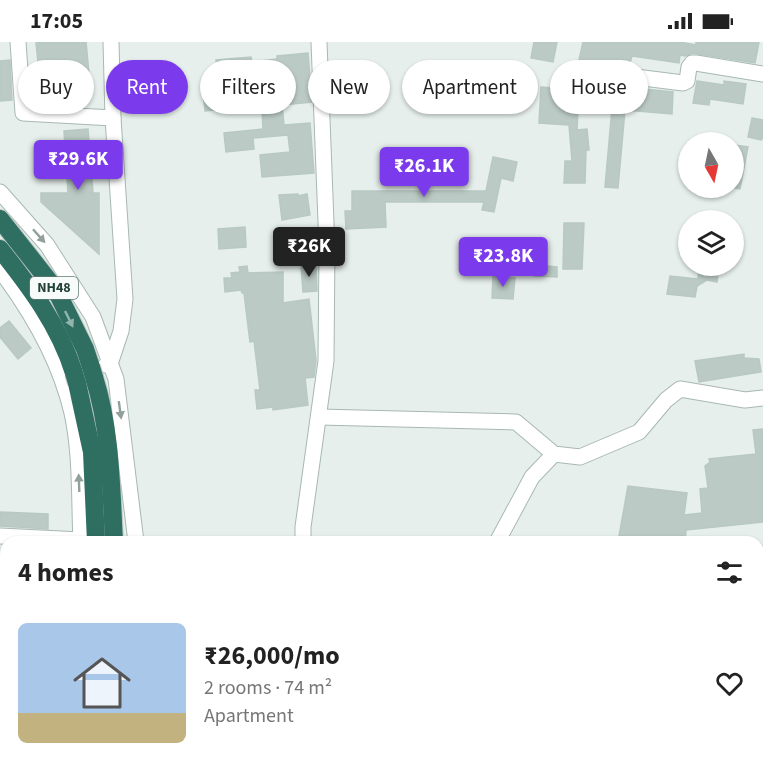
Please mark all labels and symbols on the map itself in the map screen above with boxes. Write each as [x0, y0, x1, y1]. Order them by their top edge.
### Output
north arrow [678, 132, 744, 198]
pin: ₹29.6K [29, 140, 127, 191]
pin: ₹26.1K [375, 147, 473, 198]
pin: ₹26K [273, 227, 345, 278]
one-way arrow [32, 228, 46, 243]
pin: ₹23.8K [454, 237, 552, 288]
road number: NH48 [30, 277, 78, 299]
one-way arrow [65, 310, 74, 327]
one-way arrow [115, 400, 124, 419]
one-way arrow [74, 474, 83, 493]

